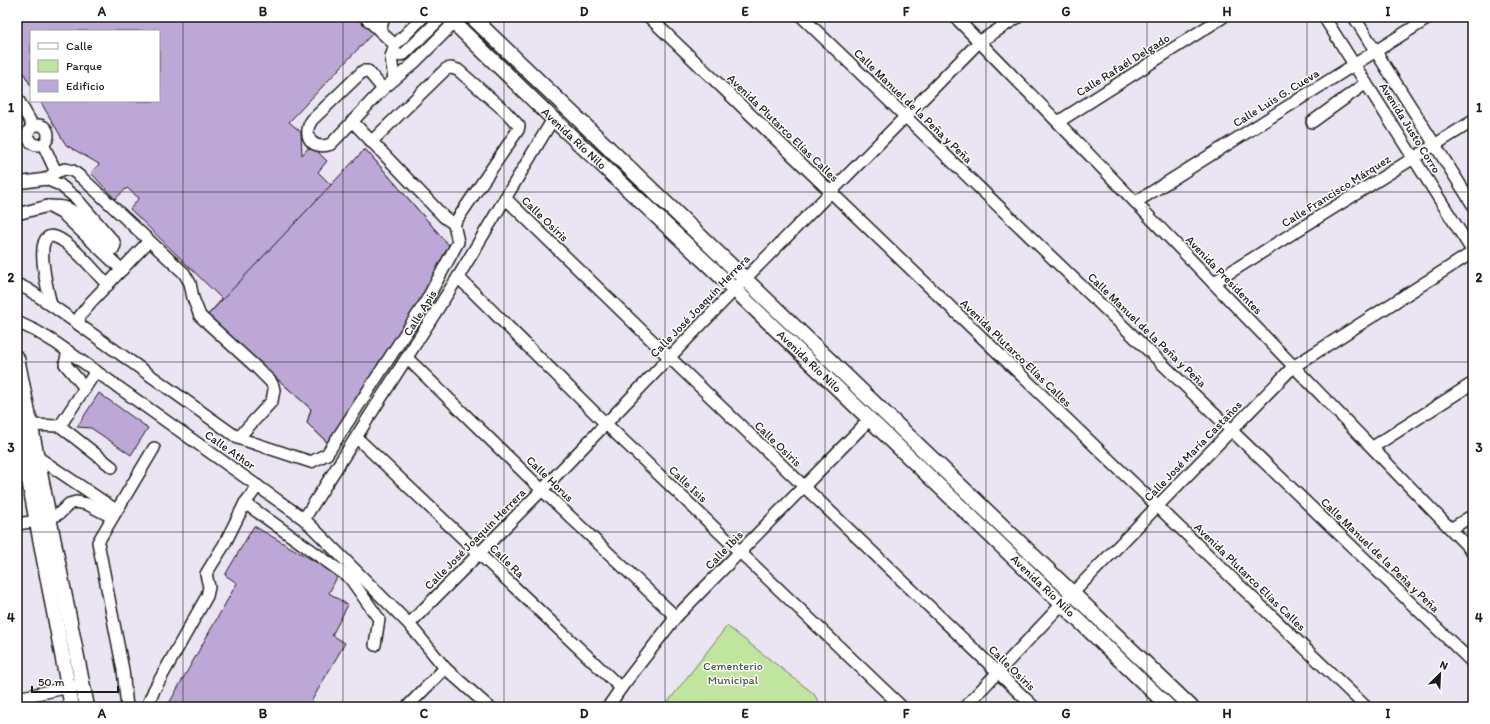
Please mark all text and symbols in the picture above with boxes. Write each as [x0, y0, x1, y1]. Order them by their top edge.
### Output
text: A [97, 4, 107, 19]
text: B [259, 4, 268, 19]
text: C [420, 4, 429, 19]
text: D [580, 4, 589, 19]
text: E [741, 4, 749, 19]
text: F [903, 4, 910, 19]
text: G [1062, 4, 1071, 19]
text: H [1223, 4, 1232, 19]
text: I [1386, 4, 1391, 19]
legend [30, 30, 160, 102]
street label: Calle Rafaél Delgado [1074, 31, 1172, 99]
text: Calle [66, 39, 93, 53]
street label: Calle Manuel de la Peña y Peña [851, 46, 975, 166]
text: Parque [66, 59, 102, 73]
street label: Calle Luis G. Cueva [1230, 65, 1322, 130]
street label: Avenida Plutarco Elías Calles [724, 71, 842, 185]
text: Edificio [66, 79, 105, 93]
street label: Avenida Justo Corro [1376, 80, 1444, 176]
text: 1 [8, 100, 14, 115]
text: 1 [1476, 100, 1482, 115]
street label: Avenida Río Nilo [539, 105, 609, 172]
street label: Calle Francisco Márquez [1279, 152, 1393, 230]
street label: Calle Osiris [519, 193, 571, 245]
street label: Avenida Presidentes [1183, 233, 1265, 317]
street label: Calle José Joaquín Herrera [647, 251, 753, 360]
text: 2 [8, 270, 15, 285]
street label: Calle Manuel de la Peña y Peña [1085, 270, 1209, 390]
text: 2 [1476, 270, 1483, 285]
street label: Calle Apis [400, 287, 440, 339]
street label: Avenida Plutarco Elías Calles [957, 296, 1075, 410]
street label: Avenida Río Nilo [774, 327, 844, 395]
street label: Calle José María Castaños [1141, 398, 1245, 504]
street label: Calle Osiris [752, 418, 804, 470]
street label: Calle Athor [202, 428, 258, 473]
text: 3 [7, 440, 15, 455]
text: 3 [1475, 440, 1483, 455]
street label: Calle Horus [523, 453, 577, 505]
street label: Calle Isis [666, 463, 710, 505]
street label: Calle José Joaquín Herrera [421, 485, 529, 593]
street label: Calle Manuel de la Peña y Peña [1318, 495, 1442, 615]
street label: Avenida Plutarco Elías Calles [1191, 520, 1309, 634]
street label: Calle Ibis [702, 528, 746, 572]
street label: Calle Ra [487, 541, 528, 581]
street label: Avenida Río Nilo [1008, 552, 1078, 620]
text: 4 [7, 610, 15, 625]
text: 4 [1475, 610, 1483, 625]
street label: Calle Osiris [986, 642, 1038, 694]
north arrow [1420, 654, 1460, 694]
text: N [1438, 658, 1450, 673]
park label: Cementerio Municipal [703, 659, 763, 687]
scale bar [32, 668, 118, 694]
text: 50 m [38, 675, 64, 689]
text: A [97, 706, 107, 721]
text: B [259, 706, 268, 721]
text: C [420, 706, 429, 721]
text: D [580, 706, 589, 721]
text: E [741, 706, 749, 721]
text: F [903, 706, 910, 721]
text: G [1062, 706, 1071, 721]
text: H [1223, 706, 1232, 721]
text: I [1386, 706, 1391, 721]

